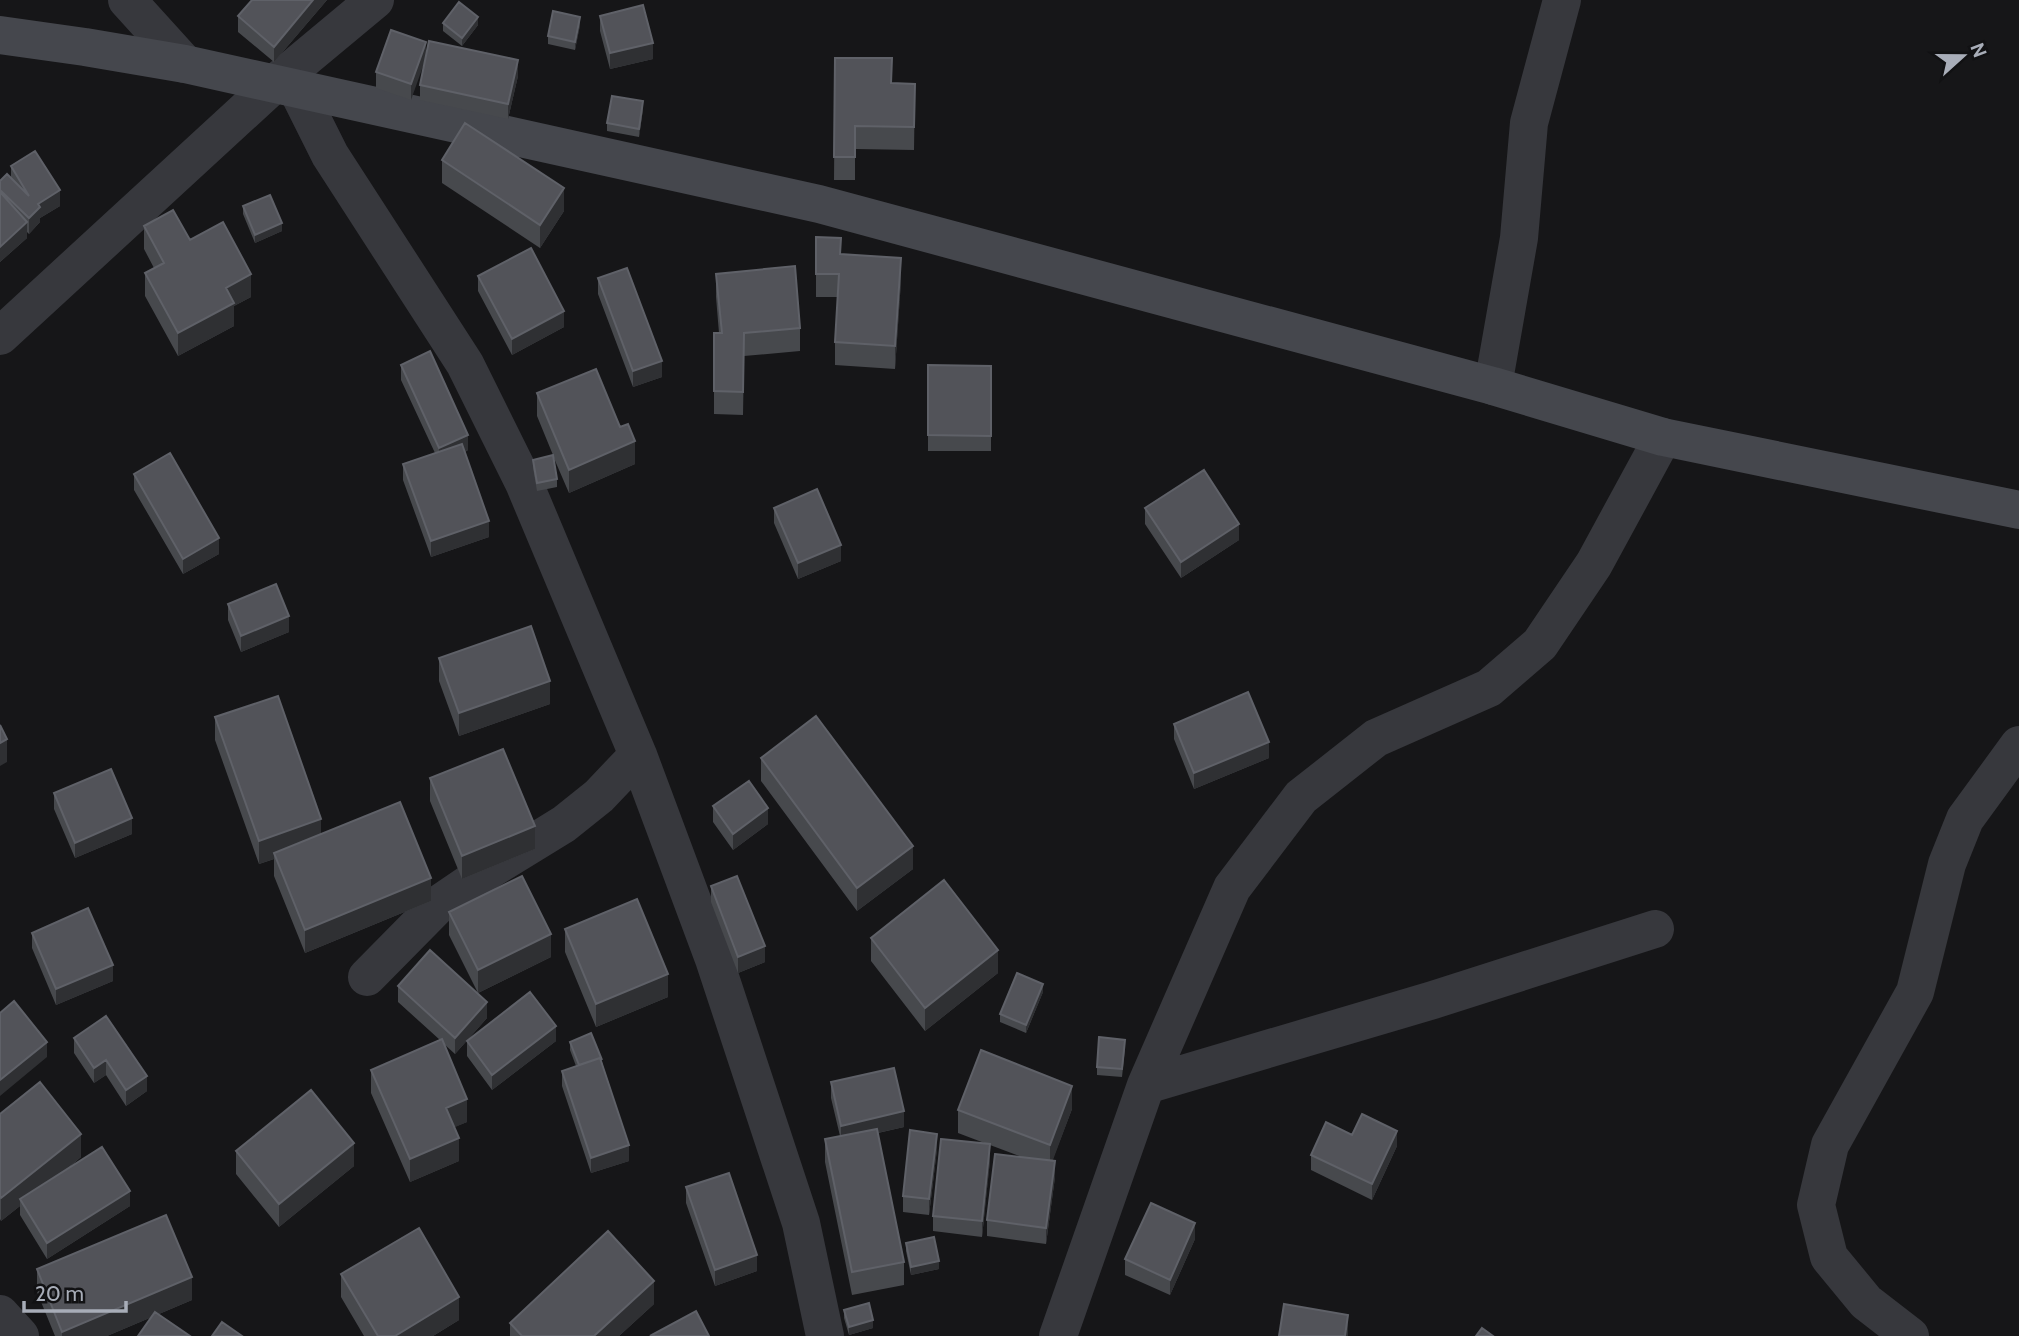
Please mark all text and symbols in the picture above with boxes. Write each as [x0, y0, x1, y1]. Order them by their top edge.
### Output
north arrow [1928, 21, 1998, 91]
text: N [1965, 40, 1992, 60]
scale bar [24, 1270, 126, 1314]
text: 20 m [35, 1281, 84, 1306]

